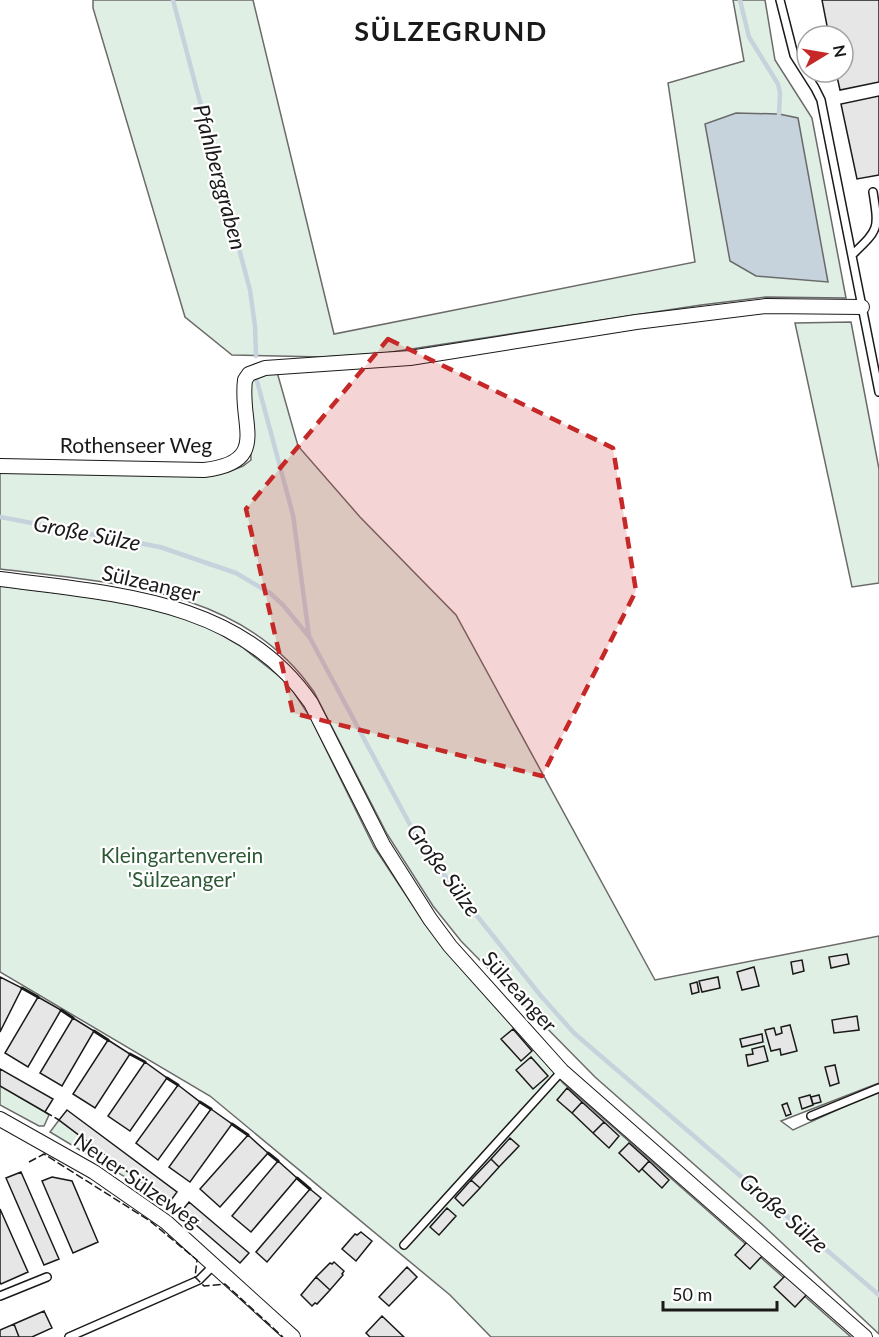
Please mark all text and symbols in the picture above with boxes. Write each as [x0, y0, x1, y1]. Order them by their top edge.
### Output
district label: SÜLZEGRUND [354, 14, 548, 47]
north arrow [795, 24, 855, 84]
text: N [830, 43, 851, 59]
water label: Pfahlberggraben [188, 101, 253, 253]
street label: Rothenseer Weg [60, 432, 212, 457]
water label: Große Sülze [31, 509, 143, 556]
street label: Sülzeanger [100, 559, 203, 606]
water label: Große Sülze [402, 818, 487, 922]
park label: Kleingartenverein 'Sülzeanger' [101, 842, 263, 891]
street label: Sülzeanger [477, 946, 563, 1037]
street label: Neuer Sülzeweg [70, 1127, 206, 1233]
water label: Große Sülze [734, 1167, 834, 1258]
scale bar [663, 1274, 777, 1312]
text: 50 m [672, 1283, 712, 1305]

